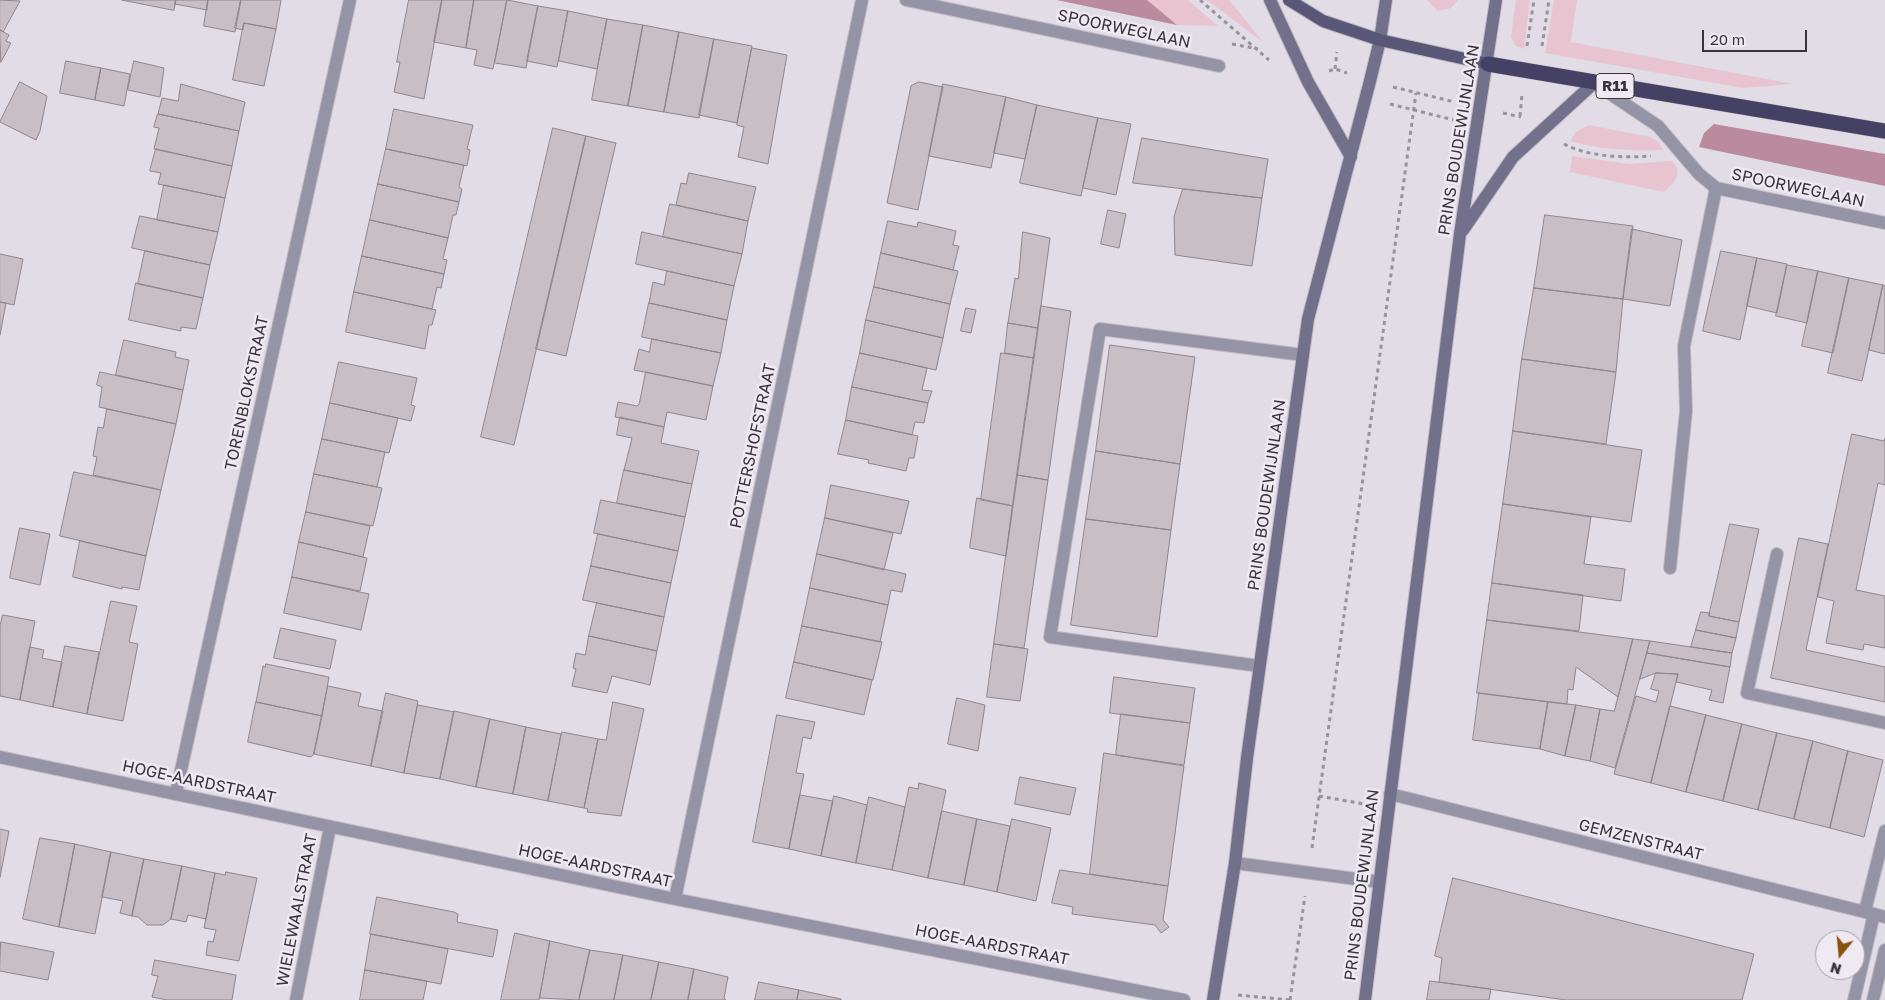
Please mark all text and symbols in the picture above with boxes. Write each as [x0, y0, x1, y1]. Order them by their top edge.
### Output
street label: SPOORWEGLAAN [1056, 6, 1192, 52]
scale bar [1705, 20, 1810, 52]
text: 20 m [1710, 30, 1745, 48]
street label: PRINS BOUDEWIJNLAAN [1434, 43, 1484, 237]
road number: R11 [1596, 74, 1634, 98]
street label: SPOORWEGLAAN [1730, 165, 1866, 211]
street label: TORENBLOKSTRAAT [221, 314, 273, 472]
street label: POTTERSHOFSTRAAT [726, 362, 780, 530]
street label: PRINS BOUDEWIJNLAAN [1244, 398, 1290, 592]
street label: HOGE-AARDSTRAAT [121, 756, 277, 808]
street label: PRINS BOUDEWIJNLAAN [1341, 788, 1383, 982]
street label: GEMZENSTRAAT [1577, 815, 1705, 865]
street label: WIELEWAALSTRAAT [273, 832, 321, 988]
street label: HOGE-AARDSTRAAT [517, 840, 673, 892]
street label: HOGE-AARDSTRAAT [913, 921, 1071, 969]
north arrow [1815, 930, 1865, 980]
text: N [1828, 959, 1843, 979]

